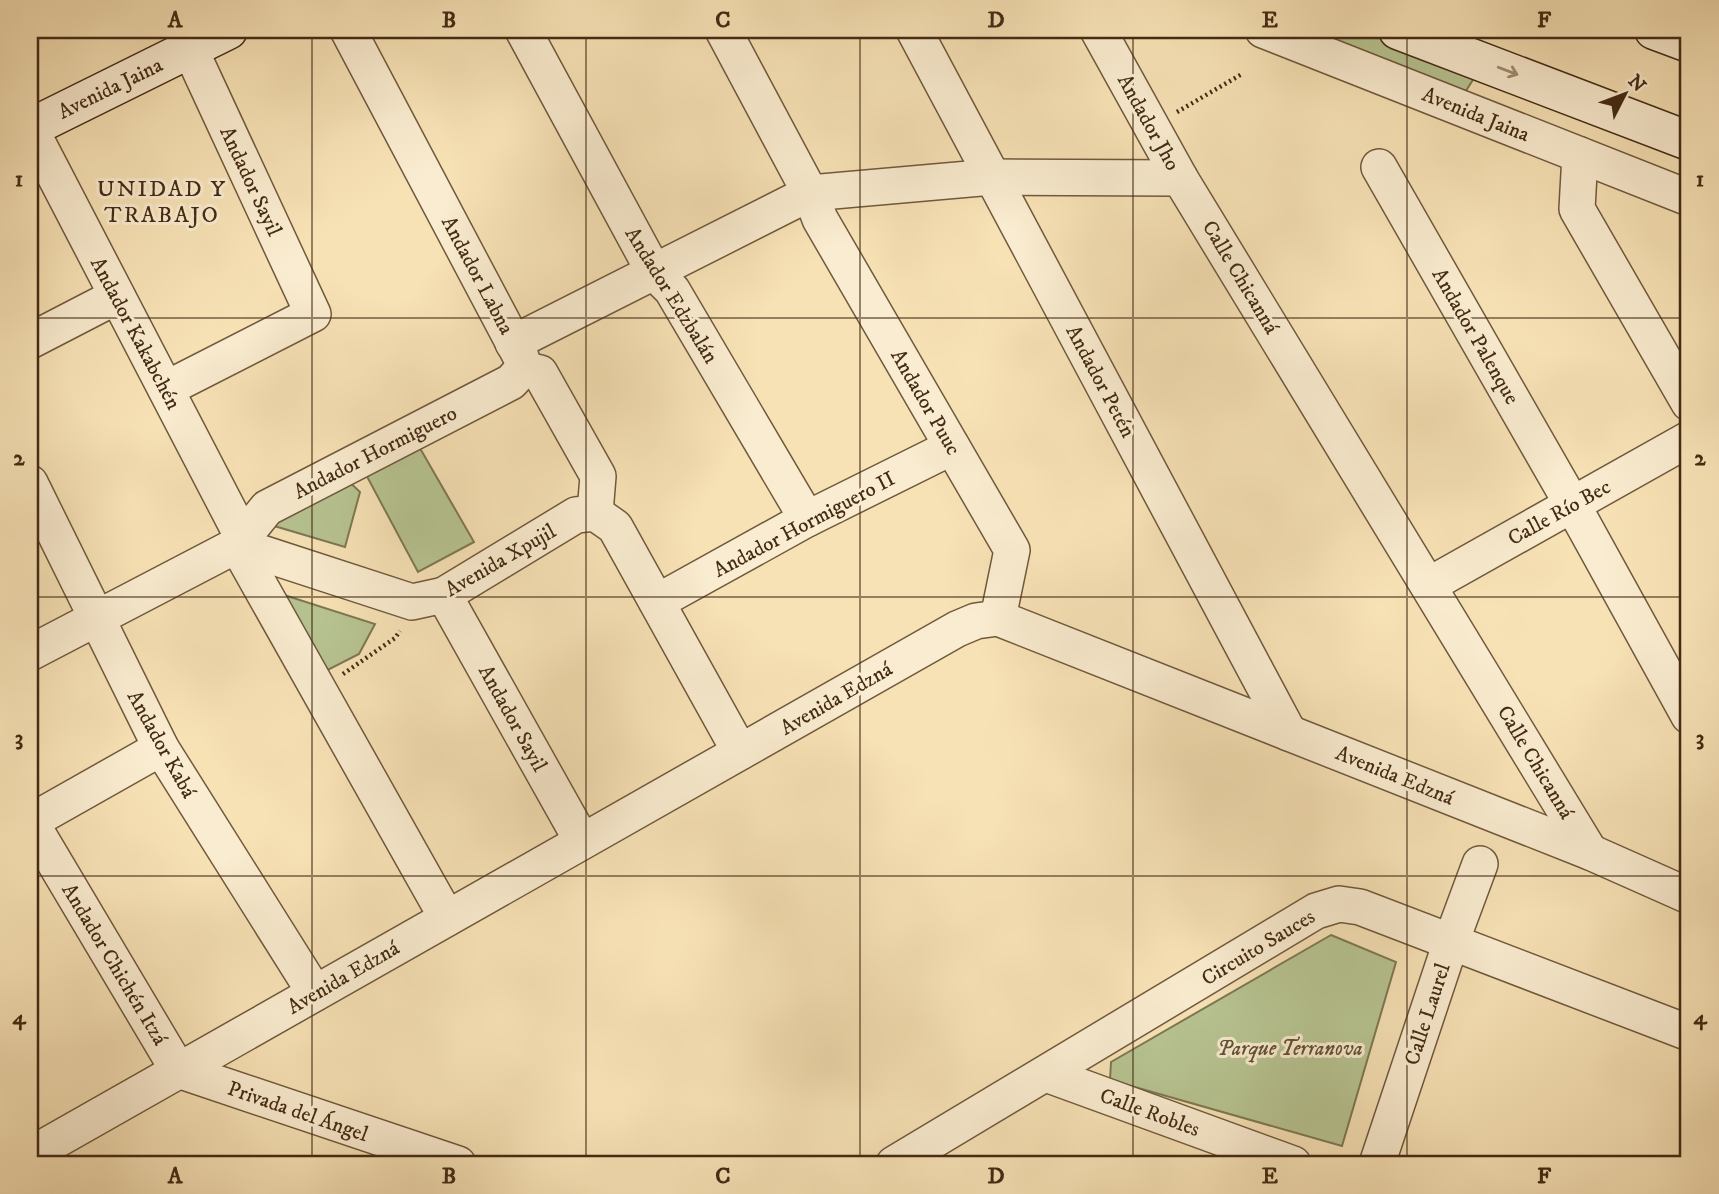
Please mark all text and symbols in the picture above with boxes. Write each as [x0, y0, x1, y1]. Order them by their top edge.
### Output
text: A [167, 6, 184, 35]
text: B [442, 6, 456, 35]
text: C [715, 6, 731, 35]
text: D [987, 6, 1005, 35]
text: E [1262, 6, 1278, 35]
text: F [1537, 6, 1552, 35]
street label: Avenida Jaina [54, 52, 167, 125]
north arrow [1590, 60, 1660, 130]
one-way arrow [1496, 66, 1518, 79]
street label: Andador Jho [1111, 70, 1185, 175]
text: N [1623, 70, 1651, 97]
street label: Avenida Jaina [1418, 82, 1533, 148]
street label: Andador Sayil [213, 122, 287, 241]
text: 1 [15, 165, 23, 194]
text: 1 [1696, 165, 1704, 194]
district label: UNIDAD Y TRABAJO [97, 175, 227, 230]
street label: Andador Labna [435, 212, 519, 339]
street label: Calle Chicanná [1196, 216, 1284, 339]
street label: Andador Edzbalán [619, 222, 724, 369]
street label: Andador Kakabchén [84, 253, 186, 414]
street label: Andador Palenque [1426, 264, 1525, 409]
street label: Andador Petén [1060, 321, 1141, 442]
street label: Andador Puuc [884, 345, 966, 460]
street label: Andador Hormiguero [289, 400, 462, 505]
text: 2 [13, 444, 25, 473]
text: 2 [1694, 444, 1706, 473]
street label: Andador Hormiguero II [709, 466, 900, 584]
street label: Calle Río Bec [1503, 474, 1616, 552]
street label: Avenida Xpujil [440, 518, 561, 603]
street label: Avenida Edzná [776, 656, 897, 741]
street label: Andador Sayil [472, 661, 552, 777]
street label: Andador Kabá [121, 686, 201, 803]
street label: Calle Chicanná [1491, 701, 1579, 824]
text: 3 [15, 724, 23, 753]
text: 3 [1696, 724, 1704, 753]
street label: Avenida Edzná [1332, 740, 1458, 812]
street label: Andador Chichén Itzá [56, 879, 173, 1050]
street label: Circuito Sauces [1197, 904, 1320, 992]
street label: Avenida Edzná [283, 935, 404, 1020]
street label: Calle Laurel [1399, 959, 1457, 1069]
text: 4 [12, 1003, 27, 1032]
text: 4 [1693, 1003, 1708, 1032]
park label: Parque Terranova [1217, 1036, 1363, 1063]
street label: Privada del Ángel [224, 1074, 373, 1148]
street label: Calle Robles [1096, 1083, 1203, 1143]
text: A [167, 1162, 184, 1191]
text: B [442, 1162, 456, 1191]
text: C [715, 1162, 731, 1191]
text: D [987, 1162, 1005, 1191]
text: E [1262, 1162, 1278, 1191]
text: F [1537, 1162, 1552, 1191]

